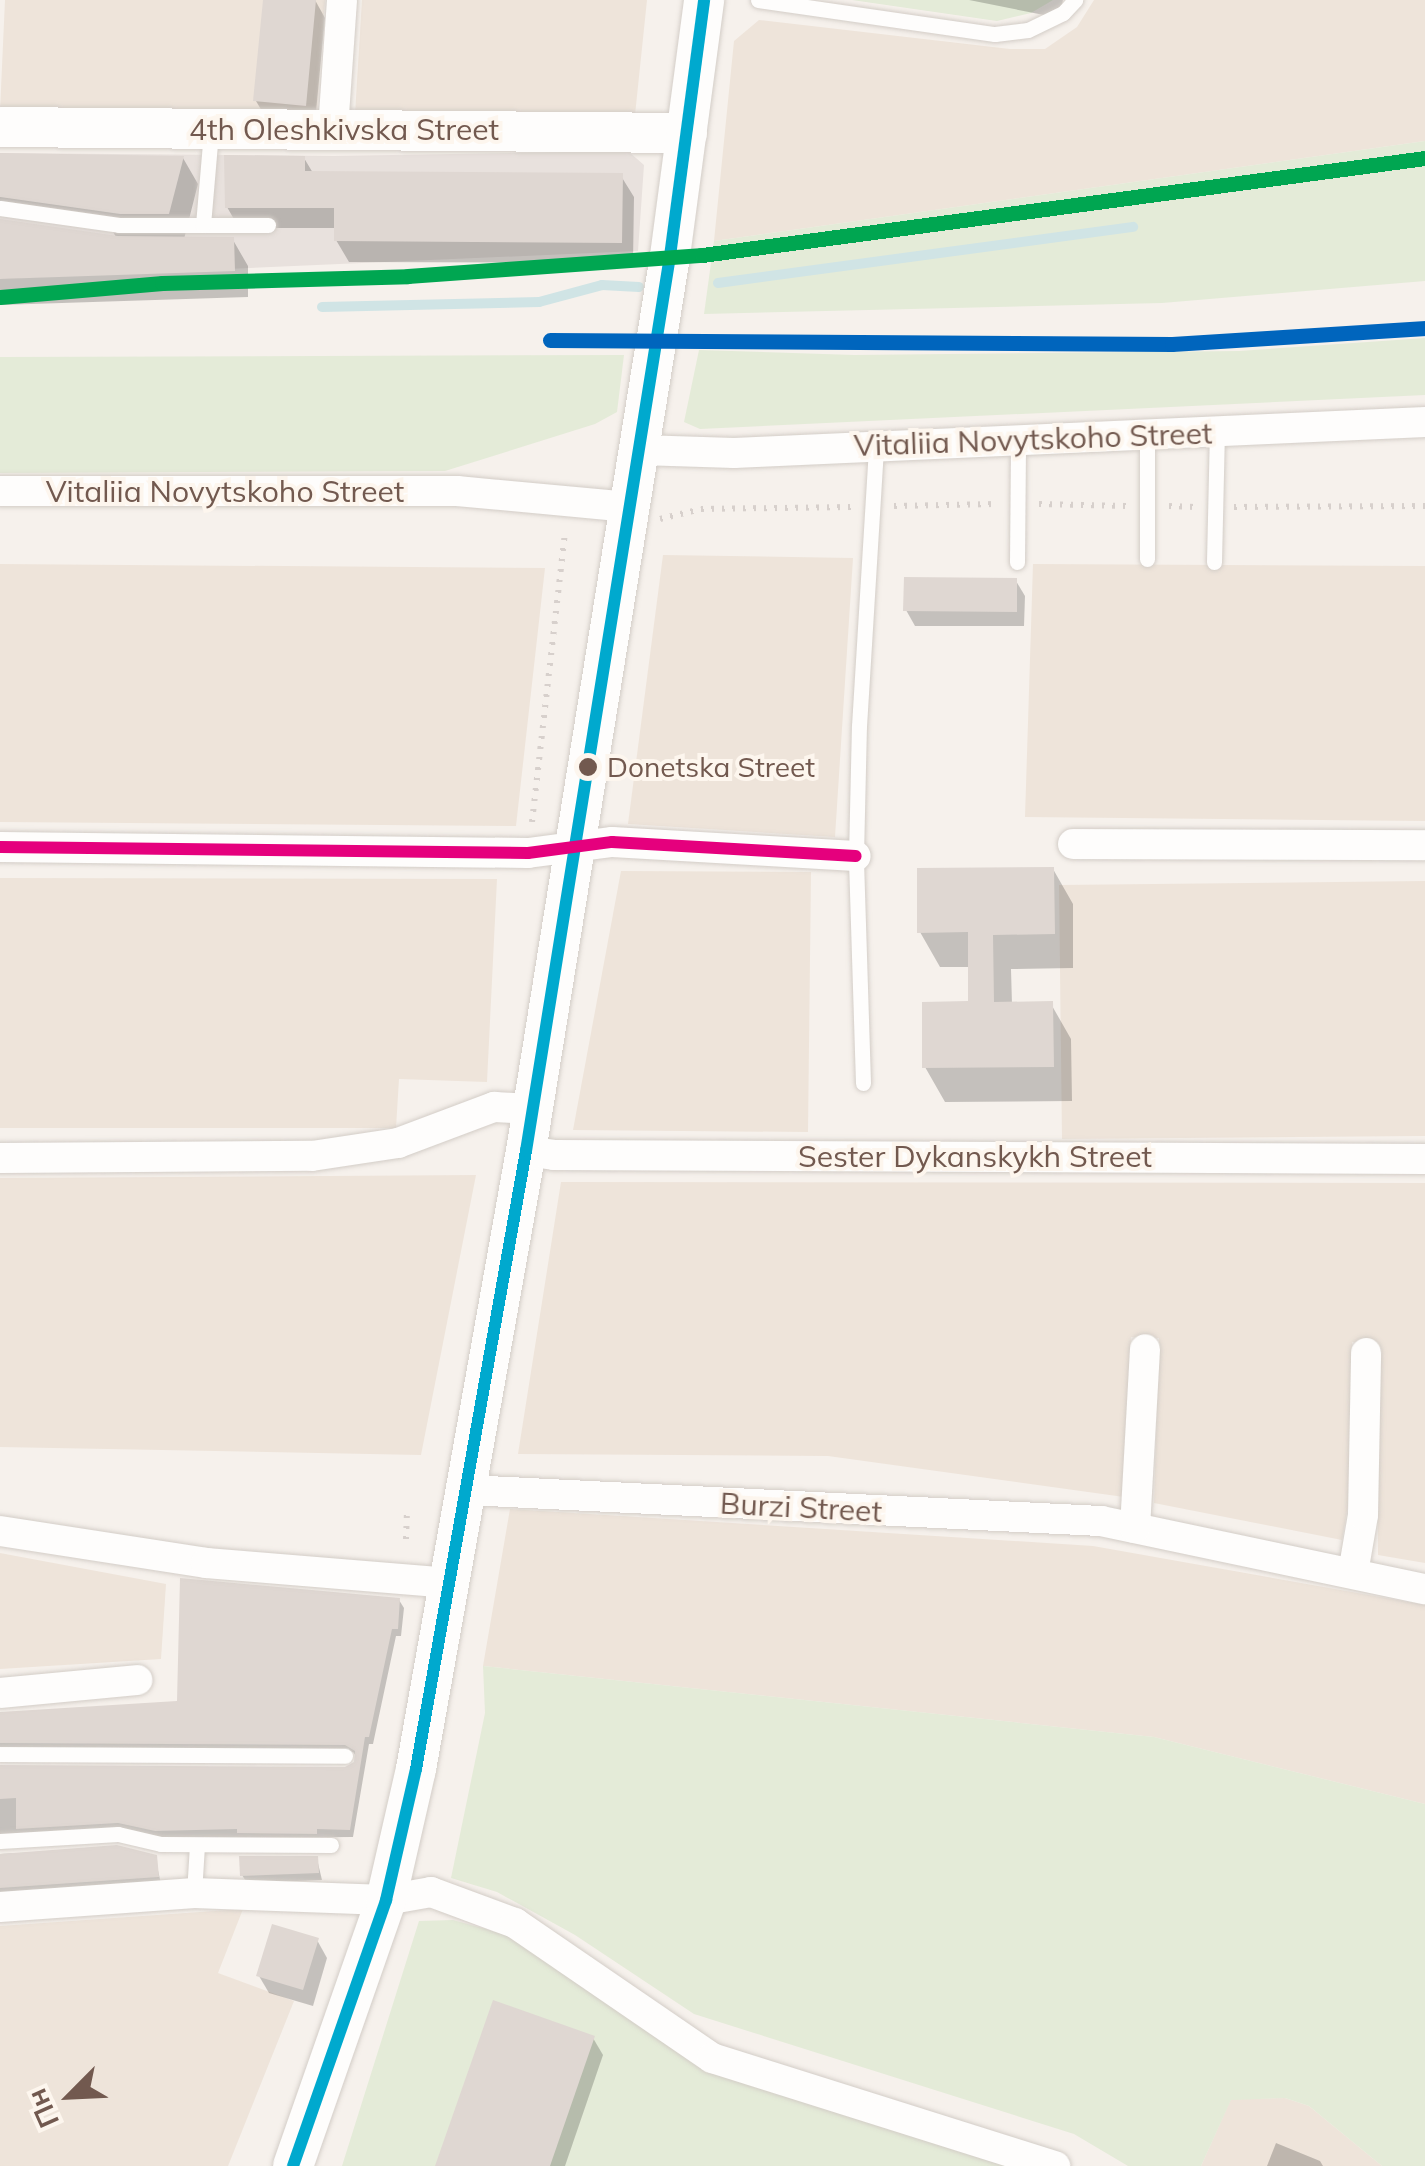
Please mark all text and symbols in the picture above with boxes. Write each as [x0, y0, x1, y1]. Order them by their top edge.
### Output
street label: 4th Oleshkivska Street [189, 111, 499, 147]
street label: Vitaliia Novytskoho Street [853, 415, 1213, 463]
street label: Vitaliia Novytskoho Street [46, 473, 404, 509]
place label: Donetska Street [607, 750, 815, 784]
marker: Donetska Street [578, 757, 598, 777]
street label: Sester Dykanskykh Street [798, 1138, 1152, 1174]
street label: Burzi Street [719, 1485, 883, 1529]
north arrow [20, 2046, 120, 2146]
text: Пн [18, 2084, 66, 2133]

